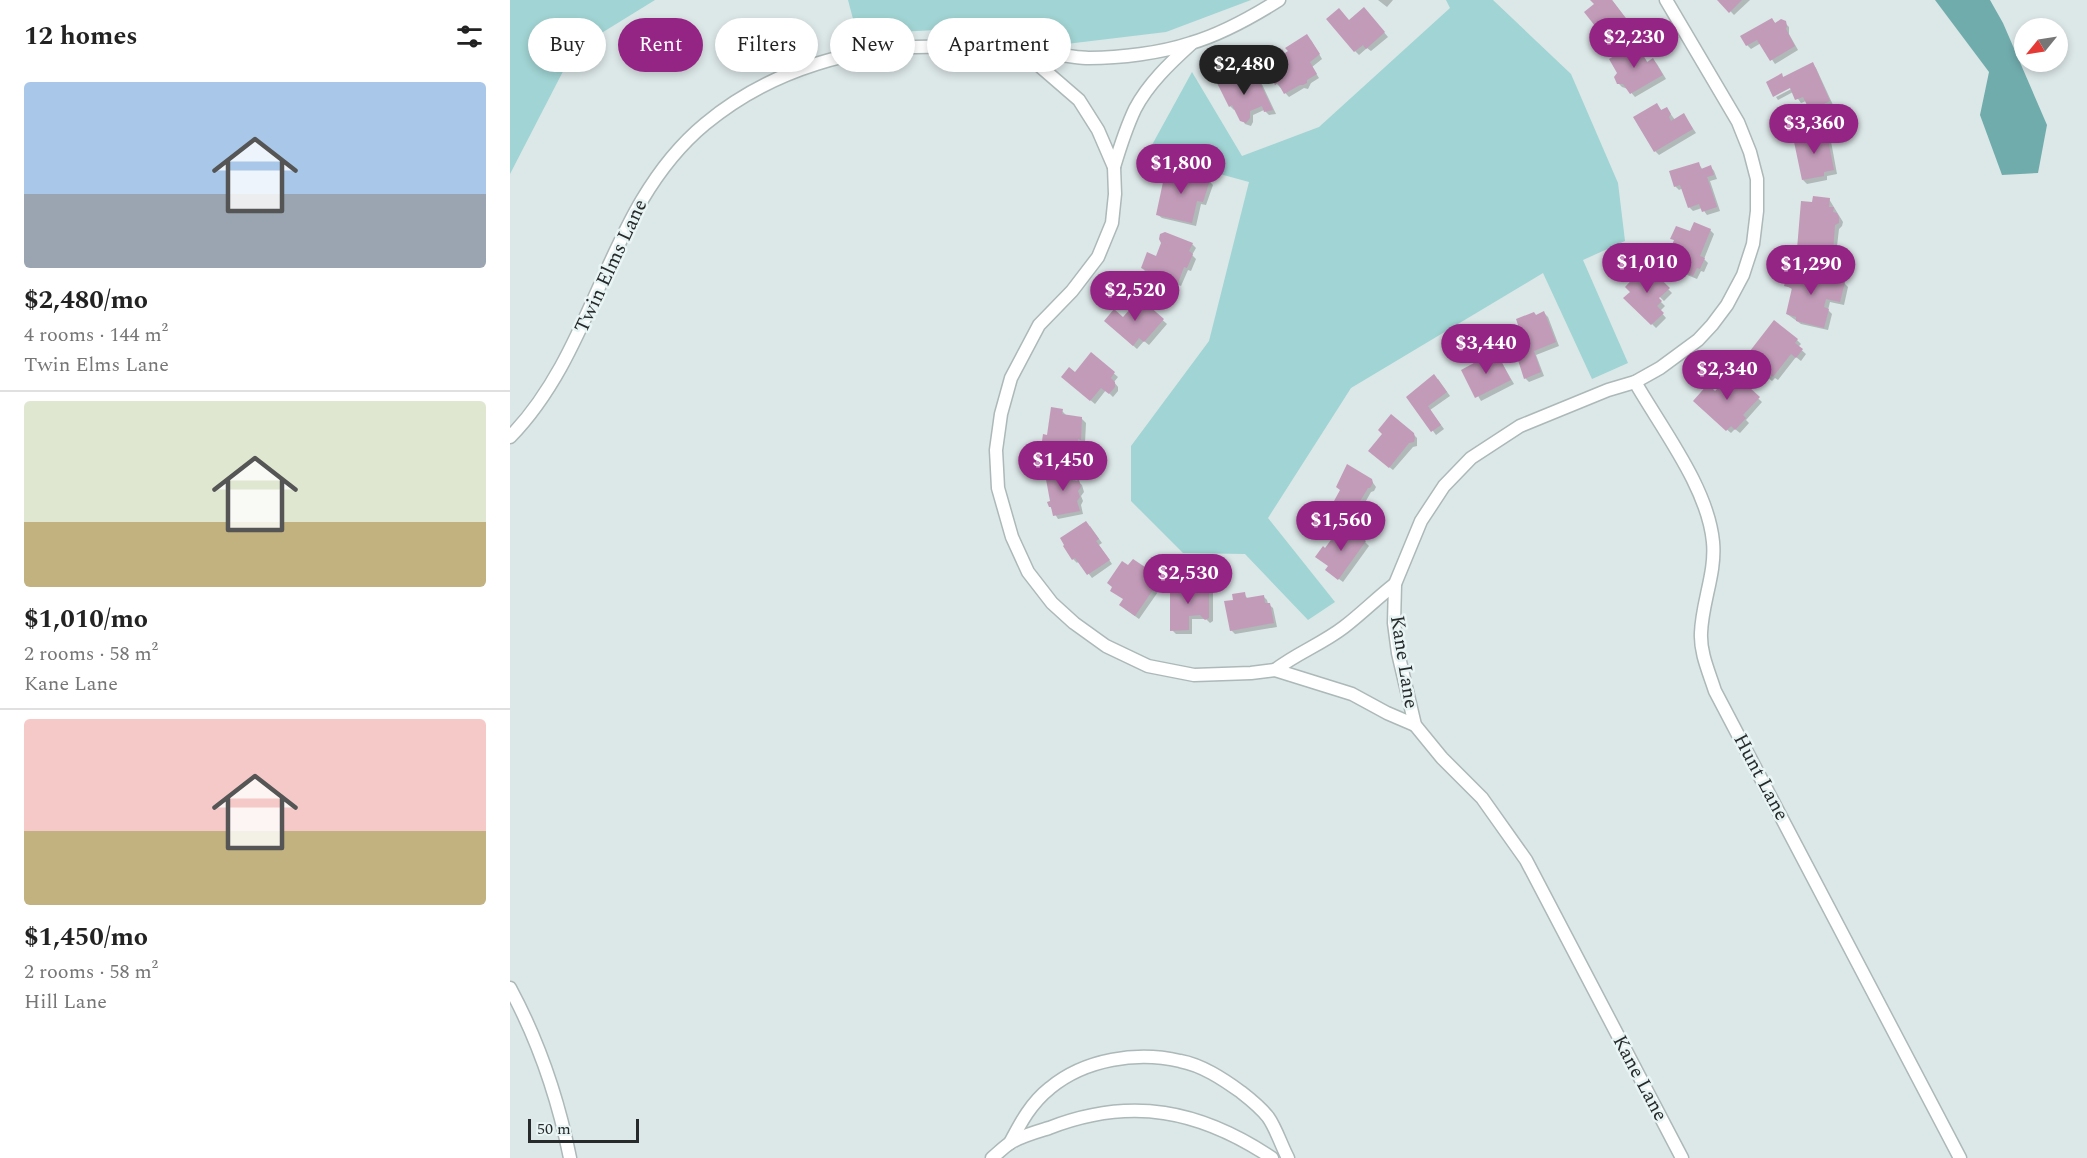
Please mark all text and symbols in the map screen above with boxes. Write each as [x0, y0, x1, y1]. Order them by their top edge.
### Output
text: 12 homes [24, 16, 138, 56]
chip: Buy [528, 18, 606, 72]
chip: Rent [618, 18, 703, 72]
chip: Filters [715, 18, 818, 72]
chip: New [830, 18, 915, 72]
chip: Apartment [927, 18, 1071, 72]
pin: $2,230 [1585, 18, 1683, 69]
north arrow [2014, 18, 2068, 72]
map controls [2014, 18, 2068, 72]
icon: filters [453, 20, 486, 53]
text: $2,230 [1603, 22, 1665, 52]
pin: $2,480 [1195, 45, 1293, 96]
text: $2,480 [1213, 49, 1275, 79]
pin: $3,360 [1765, 104, 1863, 155]
text: $3,360 [1783, 108, 1845, 138]
icon: home [201, 121, 309, 229]
pin: $1,800 [1132, 144, 1230, 195]
text: $1,800 [1150, 148, 1212, 178]
street label: Twin Elms Lane [567, 194, 655, 338]
pin: $1,010 [1598, 243, 1696, 294]
pin: $1,290 [1762, 245, 1860, 296]
text: $1,010 [1616, 247, 1678, 277]
text: $1,290 [1780, 249, 1842, 279]
pin: $2,520 [1086, 271, 1184, 322]
text: $2,520 [1104, 275, 1166, 305]
text: $2,480/mo [24, 280, 148, 320]
text: 4 rooms · 144 m² [24, 320, 168, 350]
pin: $3,440 [1437, 324, 1535, 375]
text: $3,440 [1455, 328, 1517, 358]
text: Twin Elms Lane [24, 350, 169, 380]
pin: $2,340 [1678, 350, 1776, 401]
text: $2,340 [1696, 354, 1758, 384]
icon: home [201, 440, 309, 548]
pin: $1,450 [1014, 441, 1112, 492]
text: $1,450 [1032, 445, 1094, 475]
pin: $1,560 [1292, 501, 1390, 552]
text: $1,560 [1310, 505, 1372, 535]
pin: $2,530 [1139, 554, 1237, 605]
text: $2,530 [1157, 558, 1219, 588]
text: $1,010/mo [24, 599, 148, 639]
street label: Kane Lane [1382, 613, 1426, 711]
text: 2 rooms · 58 m² [24, 639, 158, 669]
text: Kane Lane [24, 669, 118, 699]
street label: Hunt Lane [1725, 728, 1797, 826]
icon: home [201, 758, 309, 866]
text: $1,450/mo [24, 917, 148, 957]
text: 2 rooms · 58 m² [24, 957, 158, 987]
text: Hill Lane [24, 987, 107, 1017]
street label: Kane Lane [1605, 1030, 1675, 1126]
scale bar [528, 1116, 639, 1144]
text: 50 m [537, 1117, 571, 1141]

